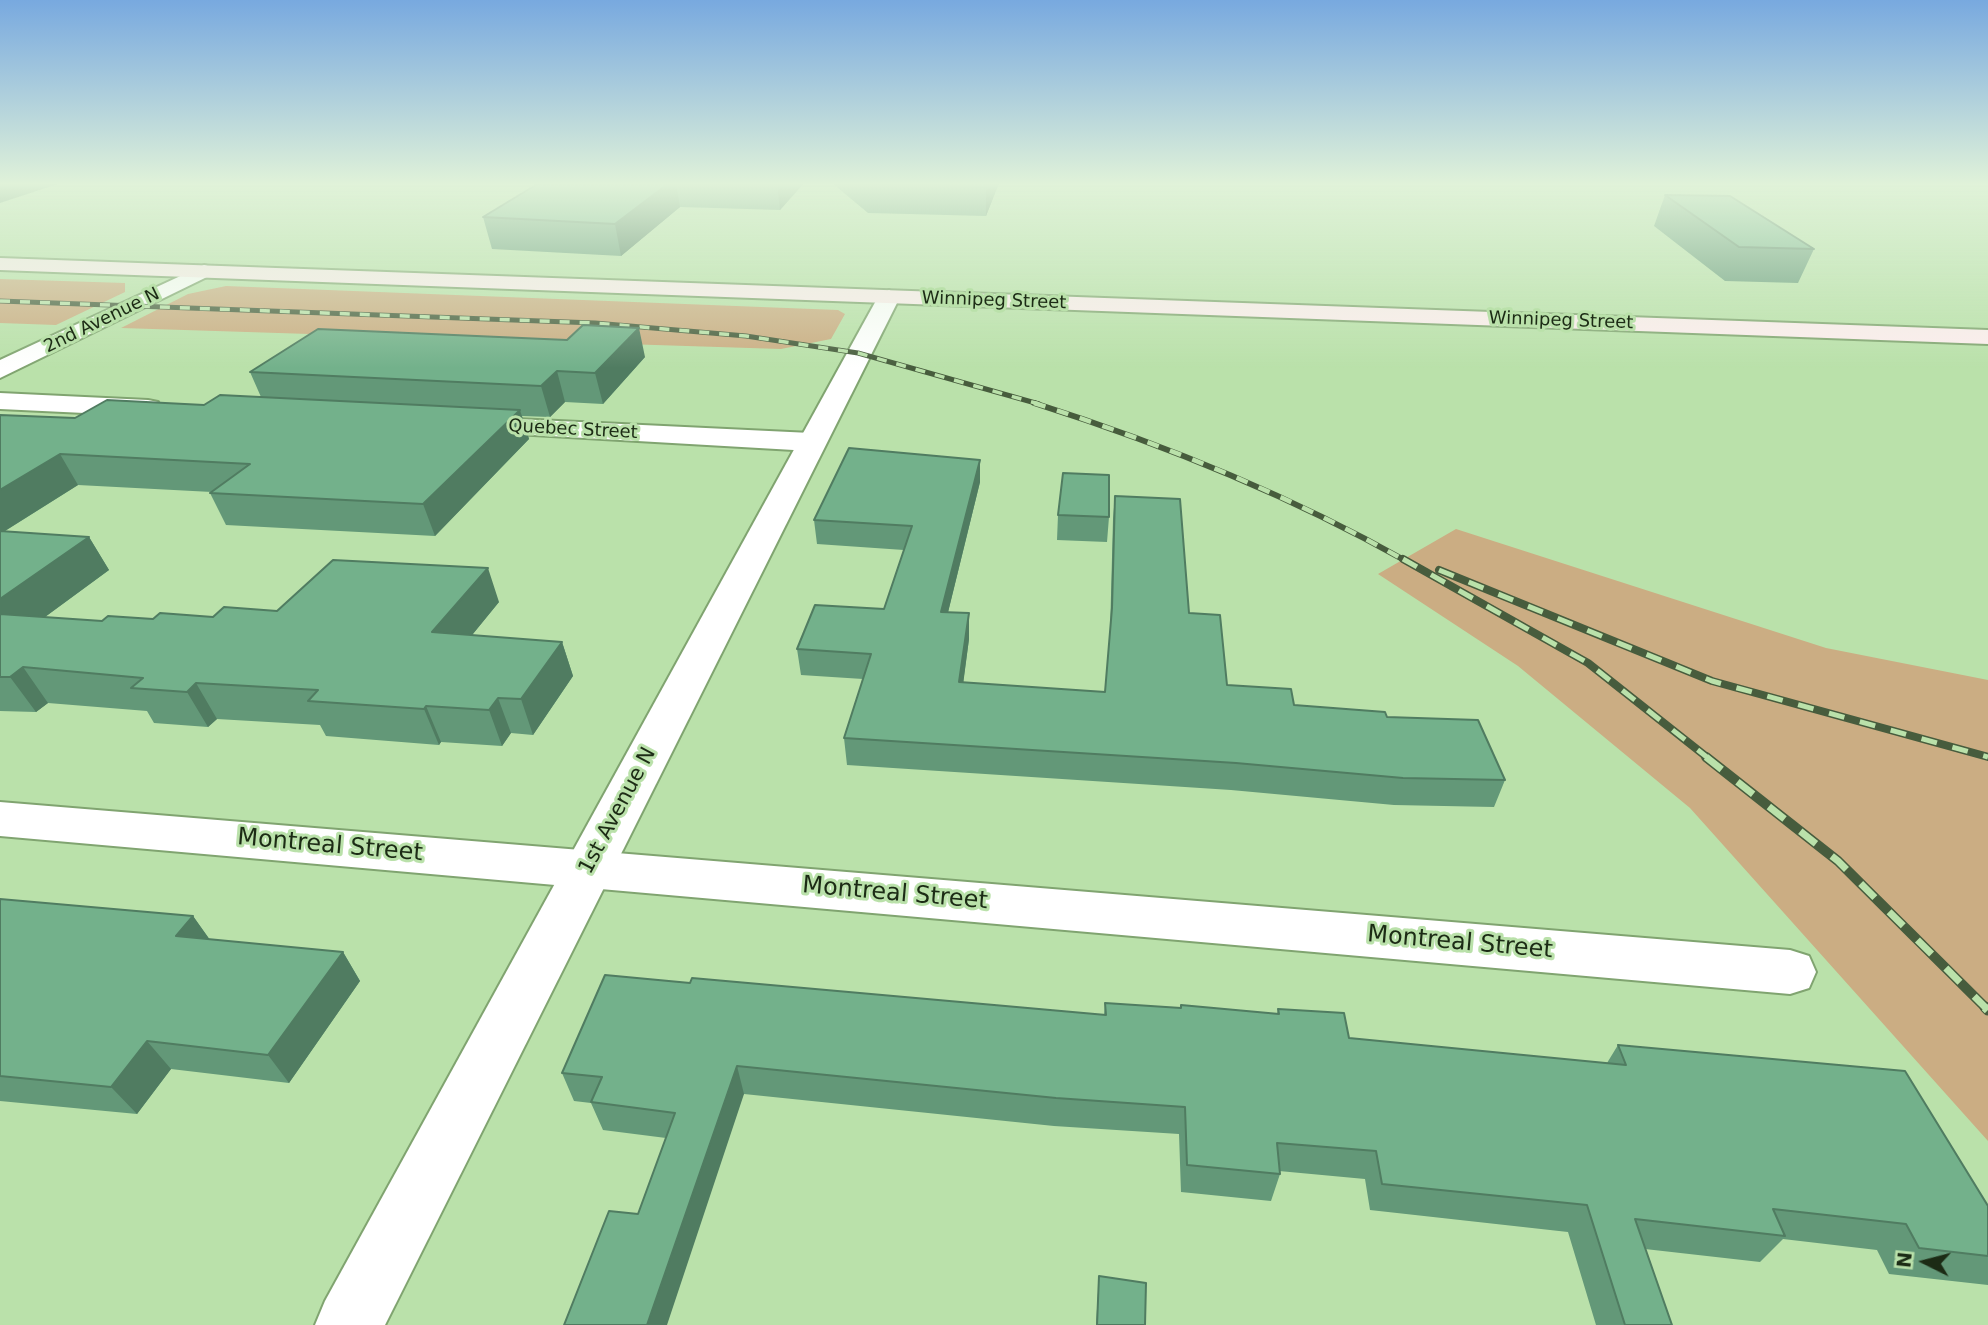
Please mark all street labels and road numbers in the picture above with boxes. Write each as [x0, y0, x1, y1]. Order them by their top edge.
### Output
street label: 2nd Avenue N [41, 284, 163, 358]
street label: Winnipeg Street [921, 288, 1067, 314]
street label: Winnipeg Street [1488, 308, 1634, 334]
street label: Quebec Street [508, 416, 638, 444]
street label: 1st Avenue N [574, 743, 662, 879]
street label: Montreal Street [236, 824, 424, 868]
street label: Montreal Street [801, 872, 989, 916]
street label: Montreal Street [1366, 921, 1554, 965]

